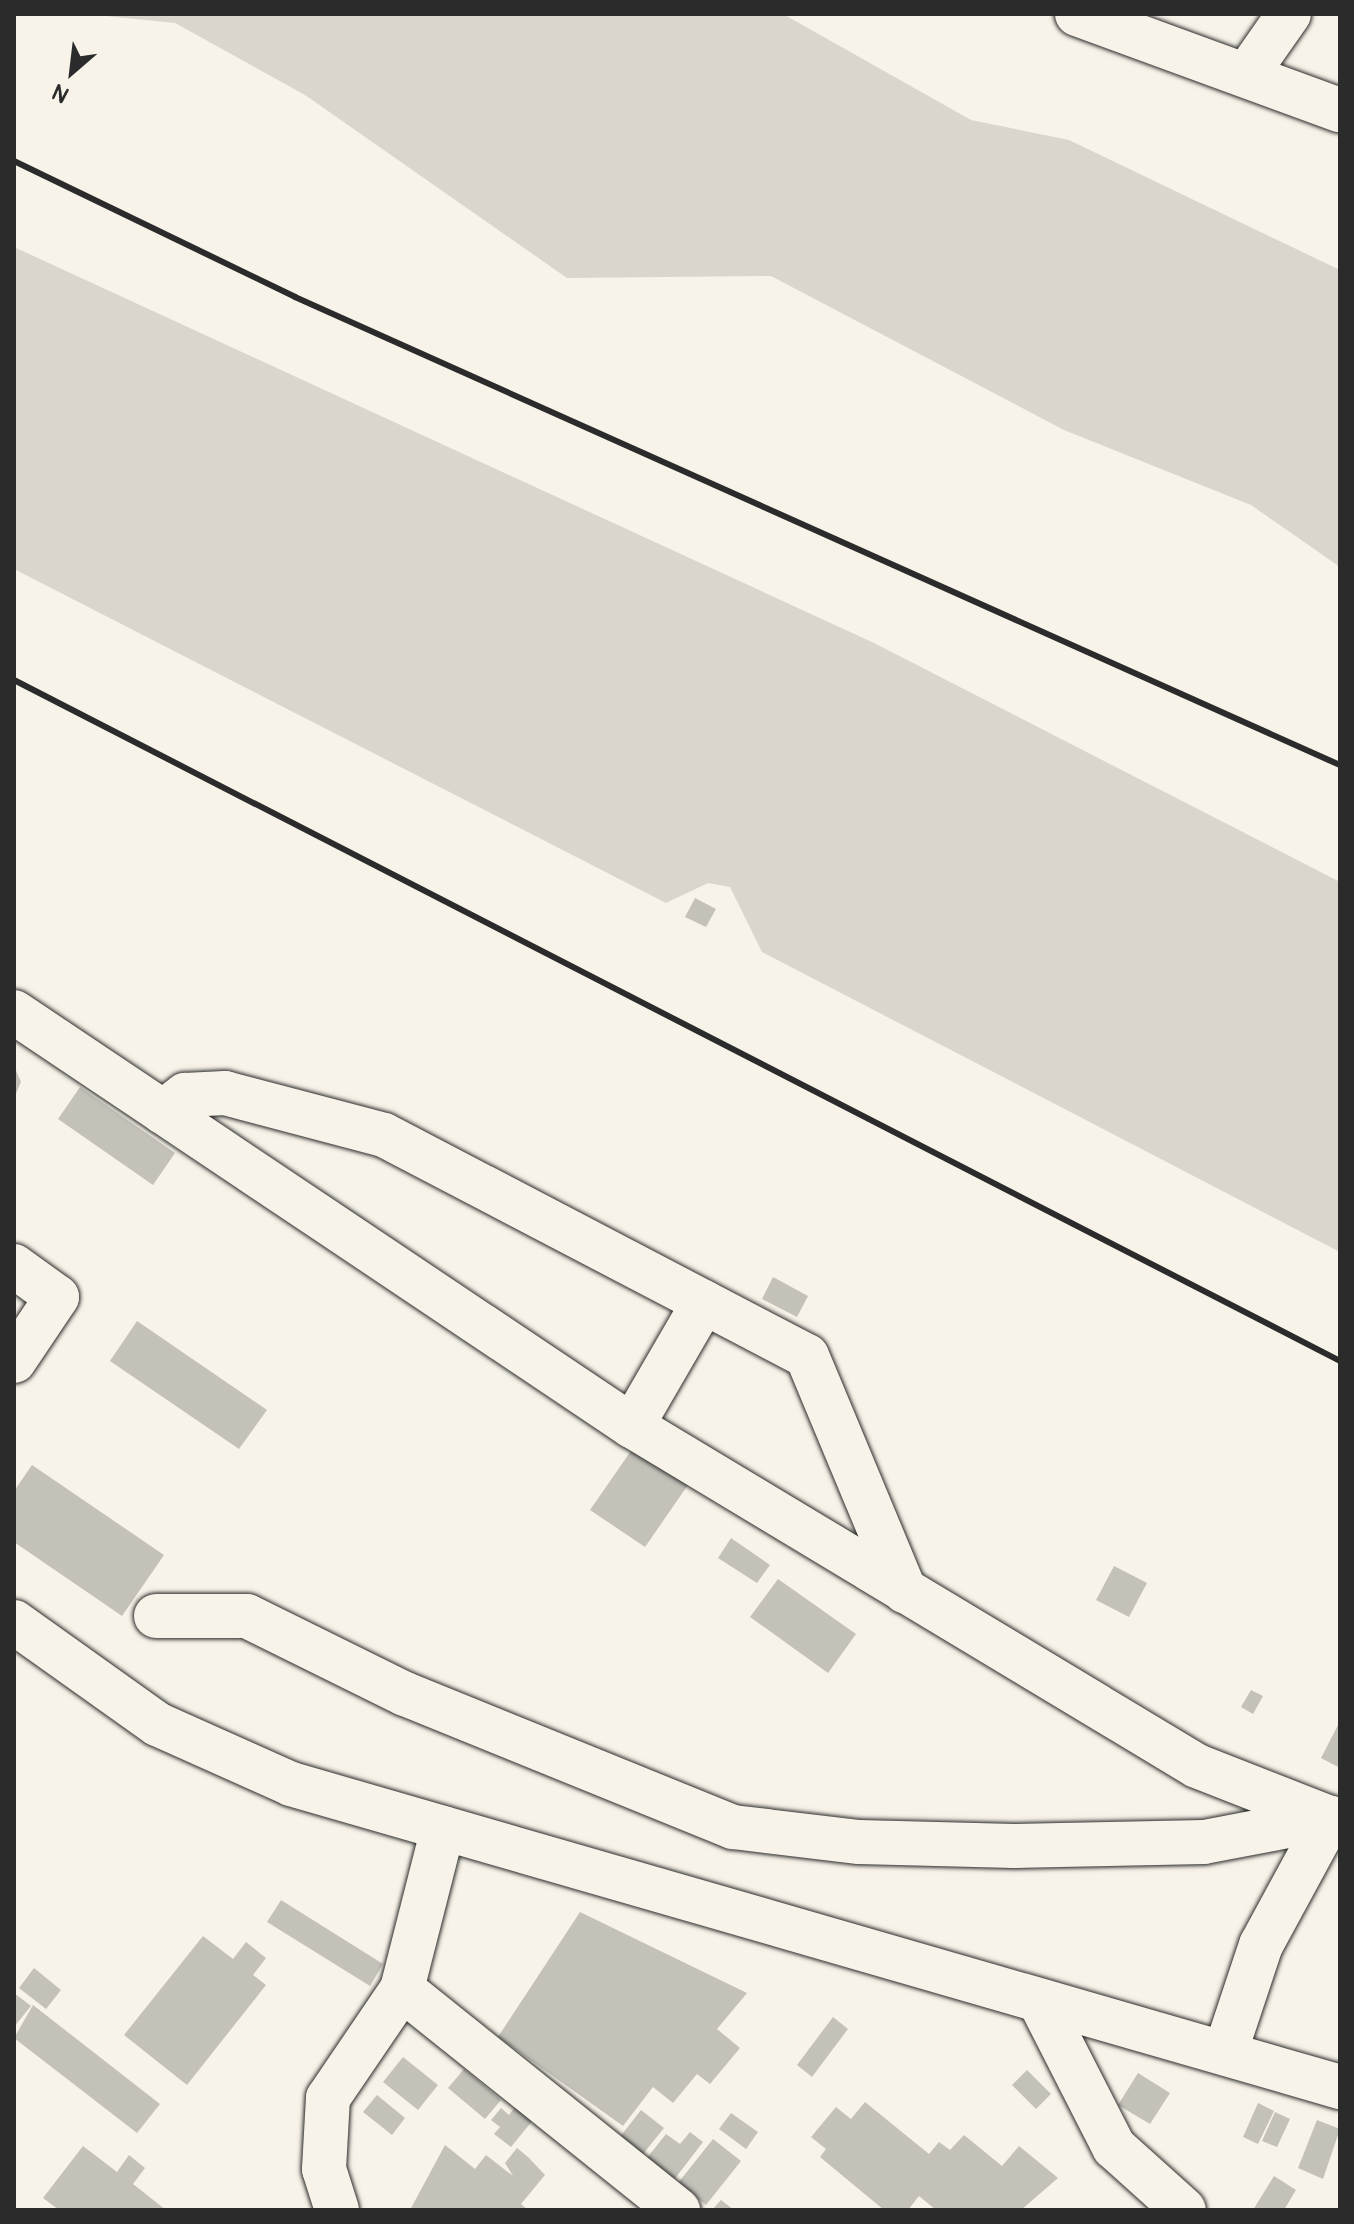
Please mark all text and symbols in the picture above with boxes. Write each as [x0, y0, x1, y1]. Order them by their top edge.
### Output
north arrow [32, 32, 112, 112]
text: N [48, 77, 74, 109]

